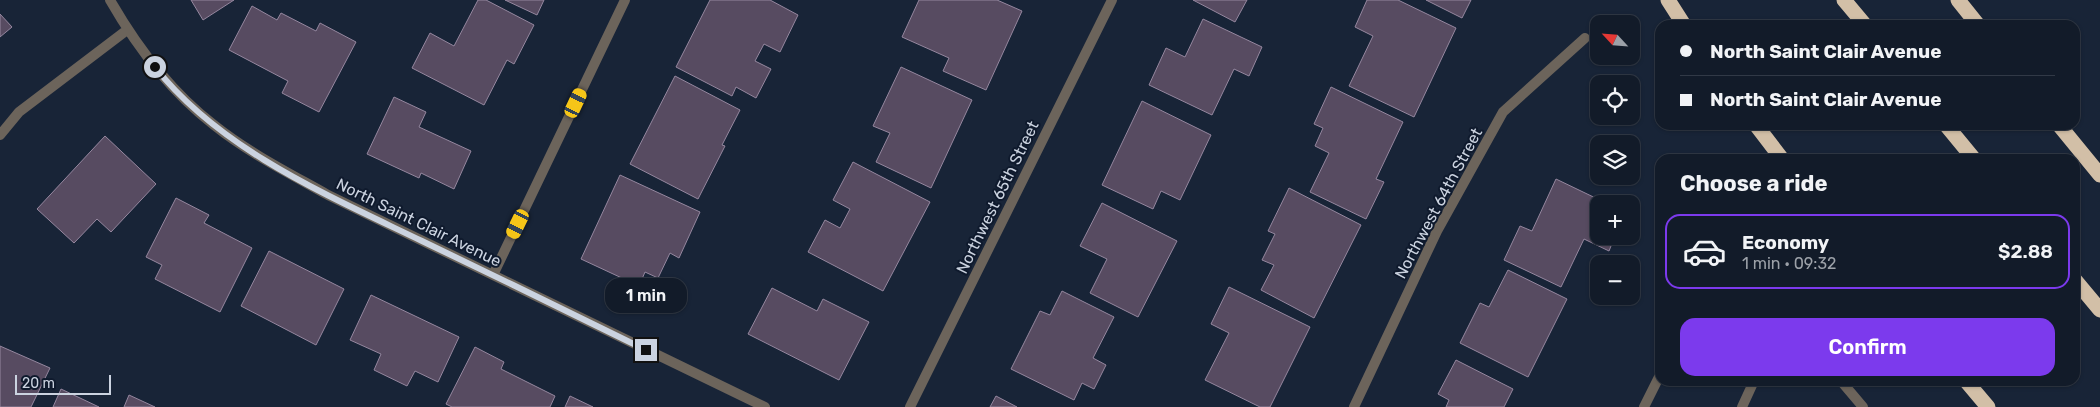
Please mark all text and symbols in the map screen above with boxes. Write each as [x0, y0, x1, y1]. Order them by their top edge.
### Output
north arrow [1590, 15, 1640, 65]
map controls [1590, 15, 1640, 305]
text: North Saint Clair Avenue [1710, 40, 1941, 63]
route start [144, 56, 166, 78]
button: locate [1590, 75, 1640, 125]
car [562, 86, 589, 120]
text: North Saint Clair Avenue [1710, 88, 1941, 111]
street label: Northwest 65th Street [952, 118, 1043, 277]
street label: Northwest 64th Street [1391, 125, 1486, 282]
button: layers [1590, 135, 1640, 185]
text: Choose a ride [1680, 170, 1827, 197]
street label: North Saint Clair Avenue [333, 174, 504, 271]
button: + [1590, 195, 1640, 245]
car [504, 207, 531, 241]
icon: car [1682, 229, 1727, 274]
text: Economy [1742, 231, 1829, 254]
text: $2.88 [1998, 240, 2053, 263]
text: 1 min · 09:32 [1742, 254, 1836, 273]
button: − [1590, 255, 1640, 305]
callout: 1 min [605, 278, 687, 312]
text: 1 min [626, 286, 666, 305]
button: Confirm [1680, 318, 2055, 376]
route end [635, 339, 657, 361]
scale bar [15, 372, 111, 395]
text: 20 m [22, 375, 55, 392]

